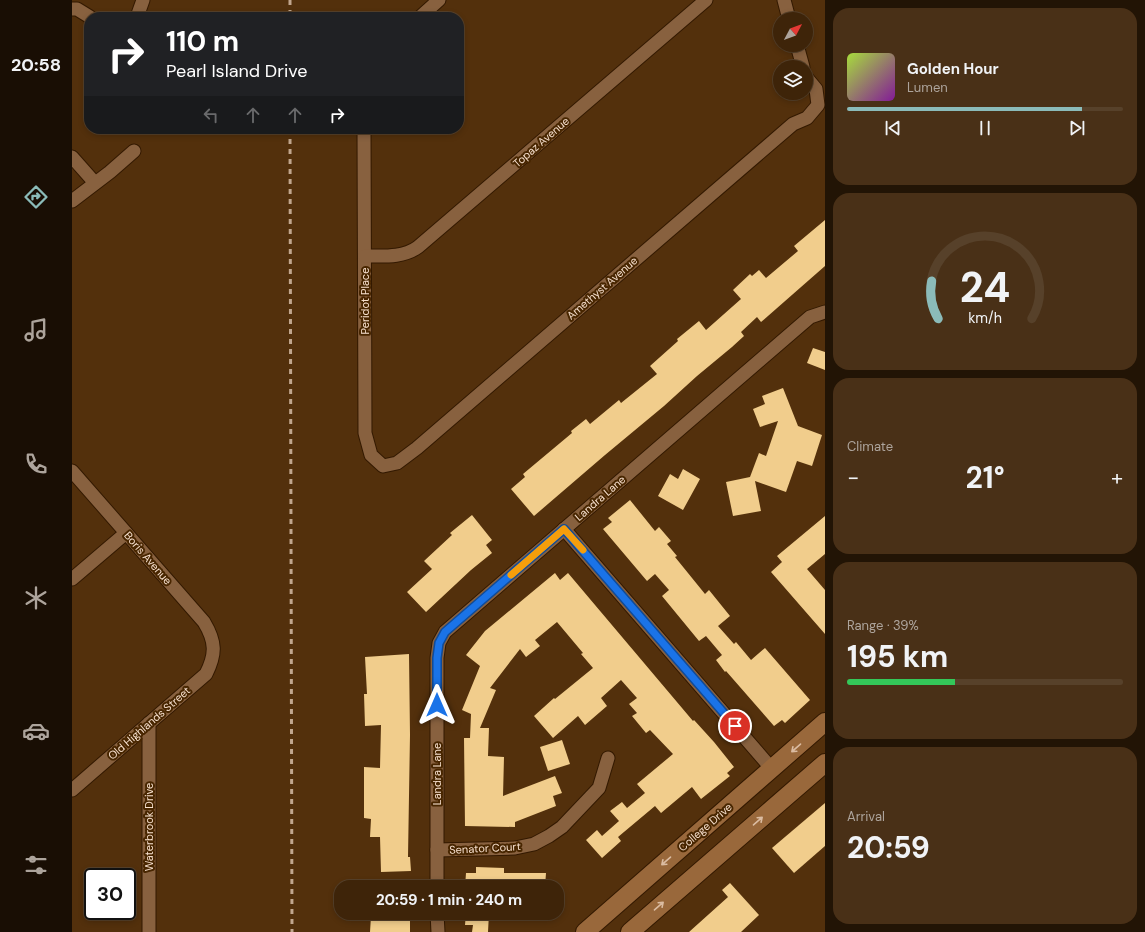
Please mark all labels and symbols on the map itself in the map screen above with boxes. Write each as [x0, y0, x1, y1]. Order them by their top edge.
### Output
north arrow [773, 12, 813, 52]
street label: Topaz Avenue [510, 114, 572, 170]
street label: Amethyst Avenue [564, 253, 640, 323]
street label: Peridot Place [358, 268, 372, 334]
street label: Landra Lane [572, 472, 628, 524]
street label: Boris Avenue [121, 529, 175, 587]
street label: Old Highlands Street [105, 683, 193, 763]
position arrow [416, 684, 458, 726]
pin [718, 709, 752, 743]
street label: Landra Lane [430, 743, 444, 805]
one-way arrow [791, 743, 801, 752]
street label: Waterbrook Drive [142, 783, 156, 871]
street label: College Drive [675, 800, 735, 854]
one-way arrow [752, 817, 763, 826]
street label: Senator Court [449, 839, 521, 857]
one-way arrow [661, 857, 671, 866]
speed limit sign: 30 [84, 868, 136, 920]
one-way arrow [654, 902, 665, 911]

